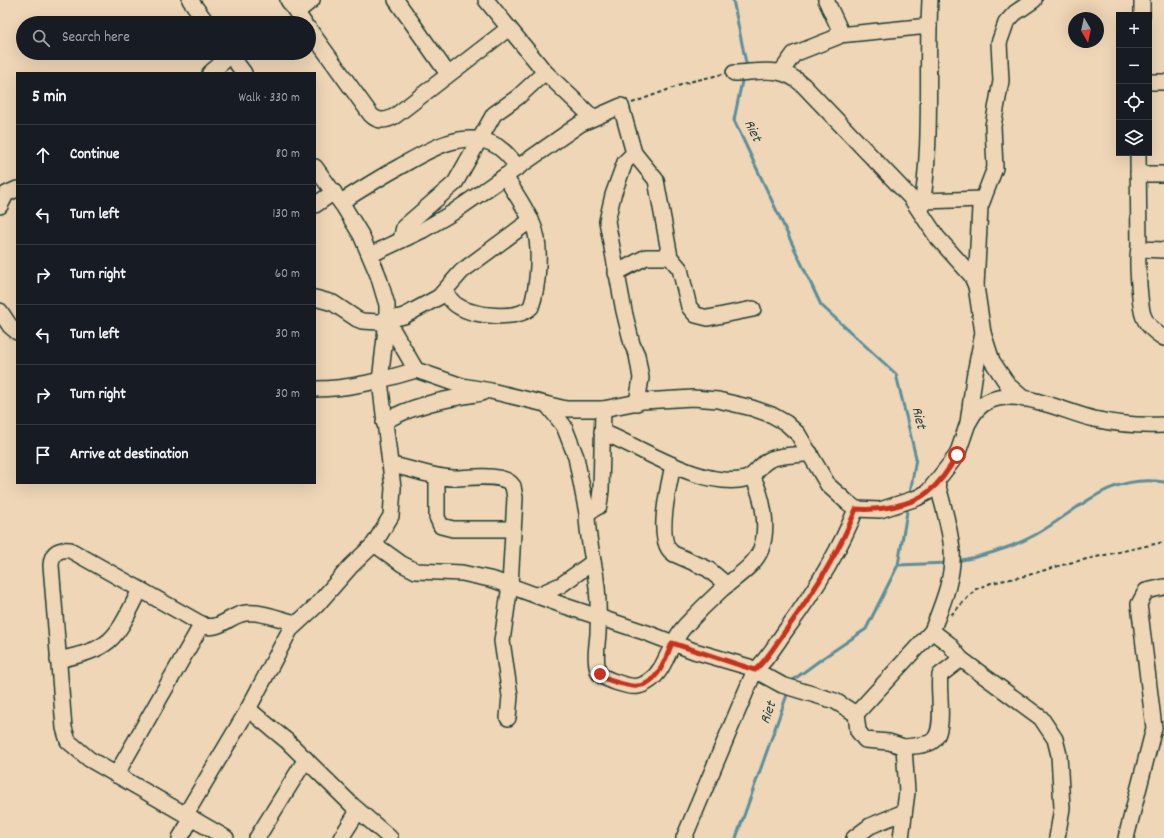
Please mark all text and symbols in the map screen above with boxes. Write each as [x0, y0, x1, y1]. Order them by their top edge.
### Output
north arrow [1068, 12, 1104, 48]
map controls [1116, 12, 1152, 156]
button: + [1116, 12, 1152, 48]
search box [16, 16, 316, 60]
icon: search [30, 27, 52, 49]
text: Search here [62, 27, 130, 49]
button: − [1116, 48, 1152, 84]
button: locate [1116, 84, 1152, 120]
text: 5 min [32, 86, 66, 110]
text: Walk · 330 m [239, 89, 300, 108]
water label: Riet [737, 116, 767, 147]
button: layers [1116, 120, 1152, 156]
icon: ahead [32, 144, 54, 166]
text: Continue [70, 144, 119, 166]
text: 80 m [276, 145, 300, 164]
icon: left [32, 204, 54, 226]
text: Turn left [70, 204, 119, 226]
text: 130 m [272, 205, 300, 224]
icon: right [32, 264, 54, 286]
text: Turn right [70, 264, 126, 286]
text: 60 m [275, 265, 300, 284]
icon: left [32, 324, 54, 346]
text: Turn left [70, 324, 119, 346]
text: 30 m [275, 325, 300, 344]
icon: right [32, 384, 54, 406]
text: Turn right [70, 384, 126, 406]
text: 30 m [275, 385, 300, 404]
water label: Riet [905, 405, 932, 433]
icon: arrive [32, 444, 54, 466]
text: Arrive at destination [70, 444, 188, 466]
route start [948, 446, 966, 464]
route end [591, 665, 609, 683]
water label: Riet [755, 697, 784, 727]

